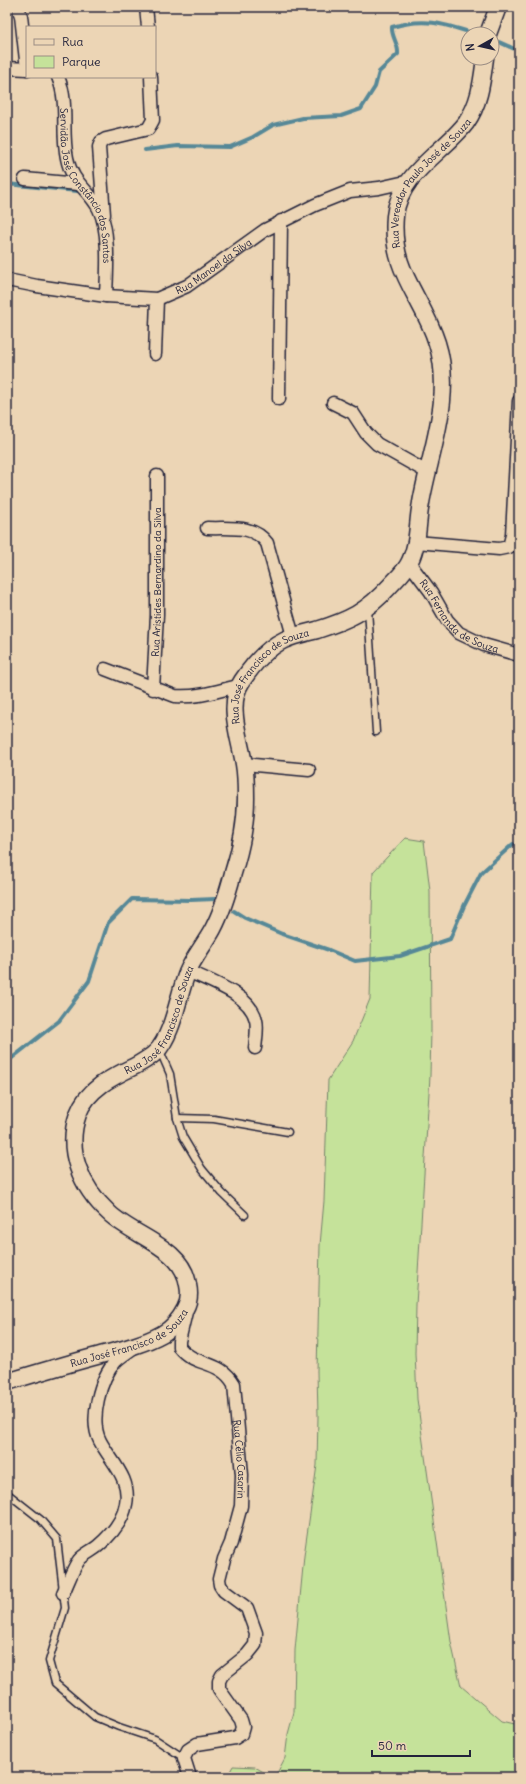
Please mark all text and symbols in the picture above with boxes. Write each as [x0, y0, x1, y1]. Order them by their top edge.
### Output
legend [26, 26, 156, 78]
north arrow [460, 26, 500, 66]
text: Rua [62, 34, 84, 49]
text: N [463, 43, 478, 52]
text: Parque [62, 54, 101, 69]
street label: Servidão José Constâncio dos Santos [58, 108, 114, 264]
street label: Rua Vereador Paulo José de Souza [388, 116, 474, 249]
street label: Rua Manoel da Silva [173, 235, 254, 297]
street label: Rua Aristides Bernardino da Silva [148, 507, 164, 657]
street label: Rua Fernanda de Souza [417, 576, 500, 655]
street label: Rua José Francisco de Souza [228, 626, 310, 725]
street label: Rua José Francisco de Souza [122, 963, 196, 1077]
street label: Rua José Francisco de Souza [69, 1306, 190, 1370]
street label: Rua Célio Casarin [231, 1419, 249, 1499]
scale bar [372, 1732, 470, 1758]
text: 50 m [378, 1738, 407, 1753]

